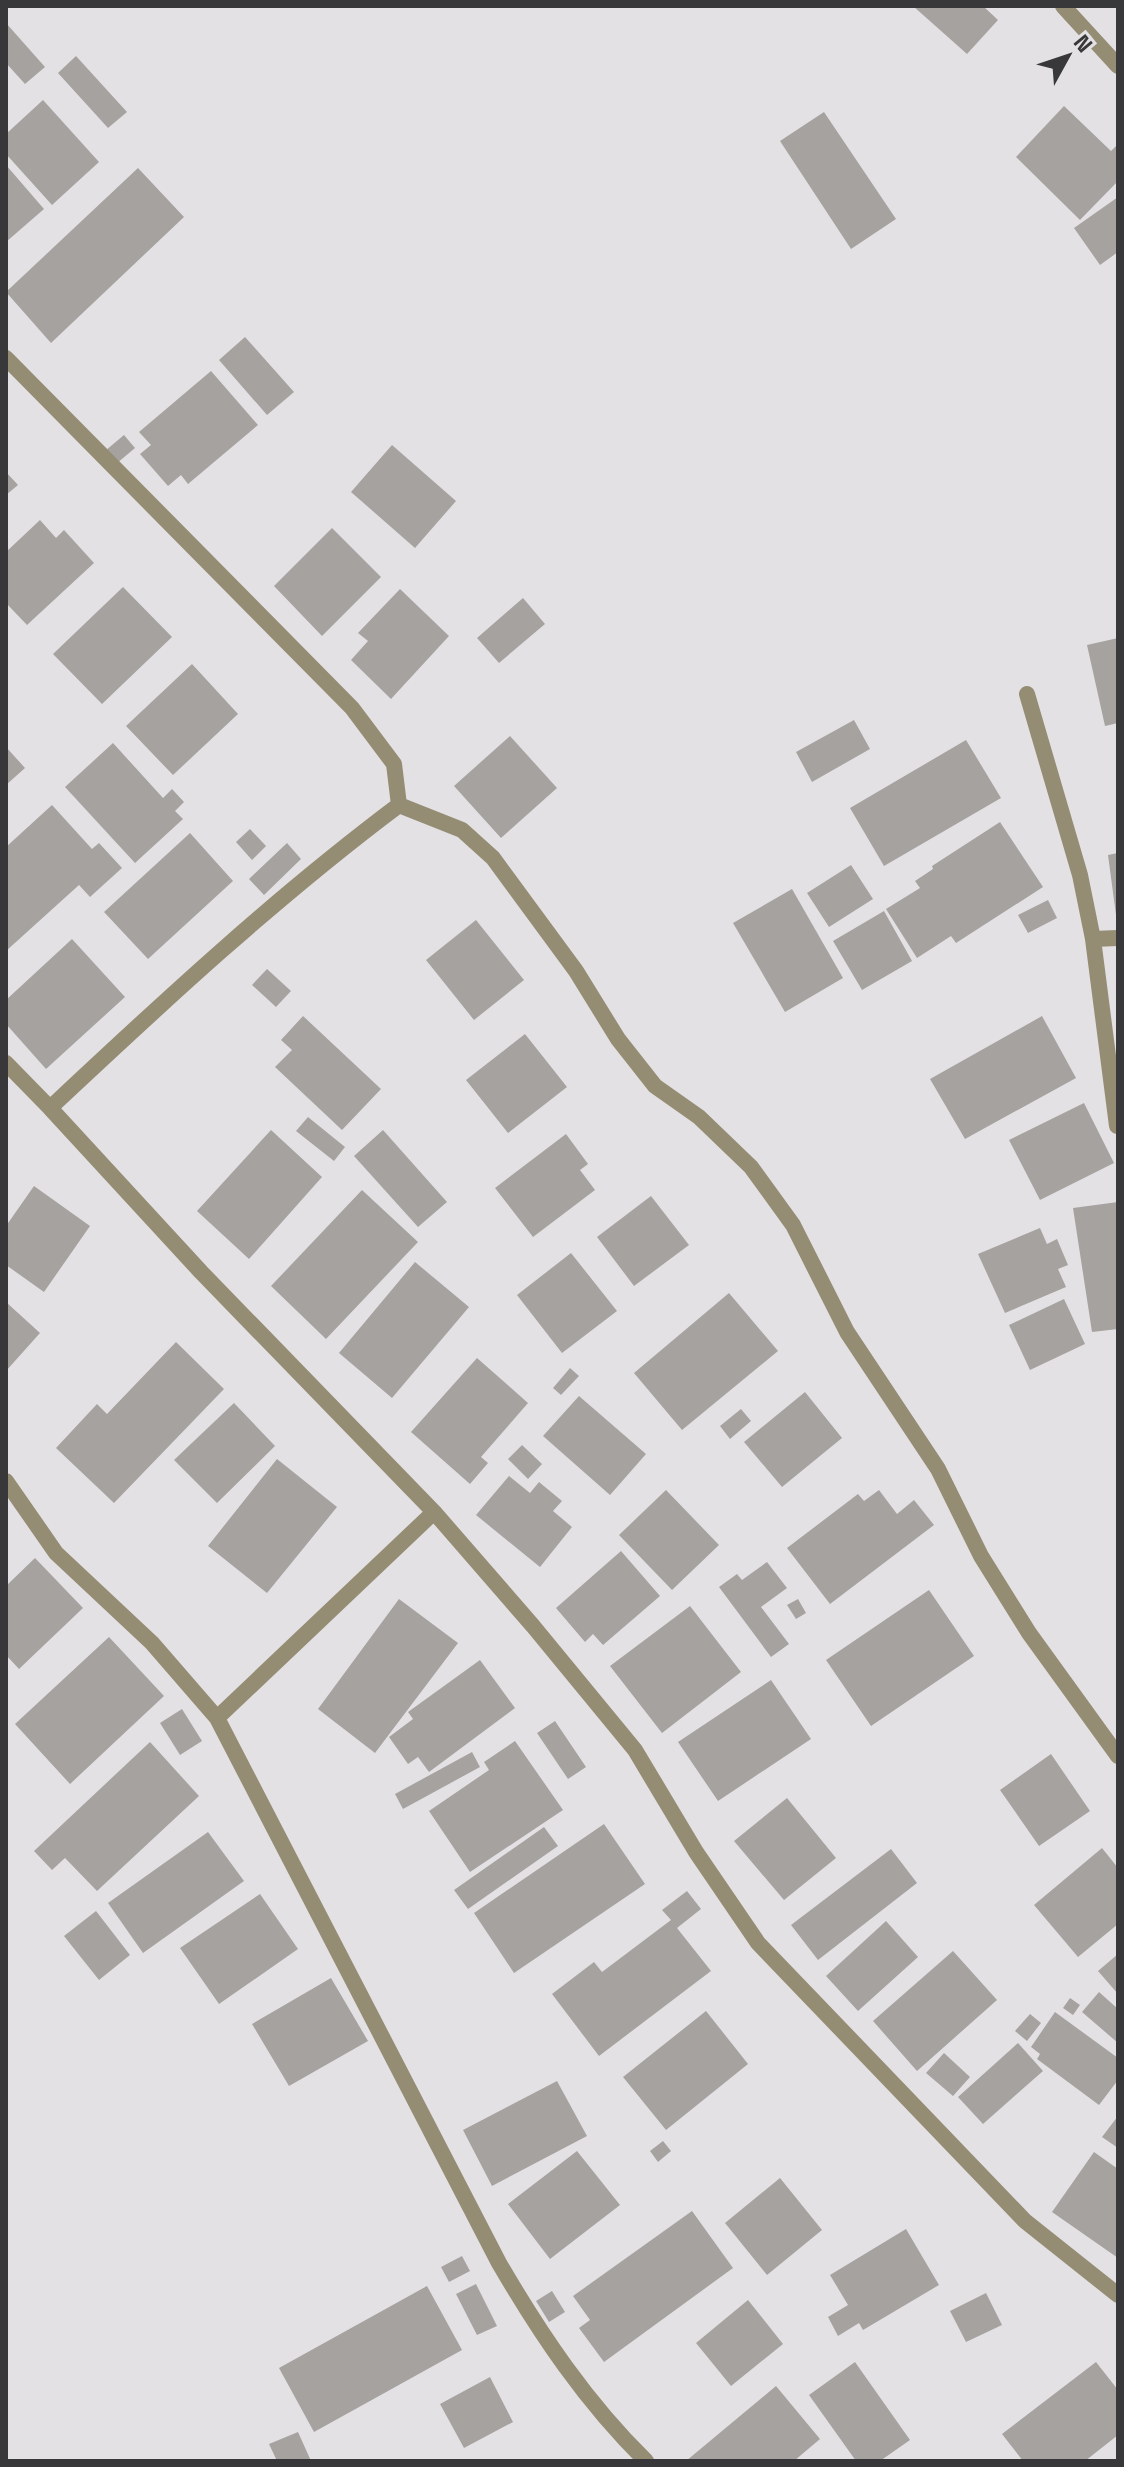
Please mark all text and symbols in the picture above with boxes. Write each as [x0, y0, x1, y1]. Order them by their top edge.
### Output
north arrow [1028, 16, 1108, 96]
text: N [1068, 28, 1099, 58]

